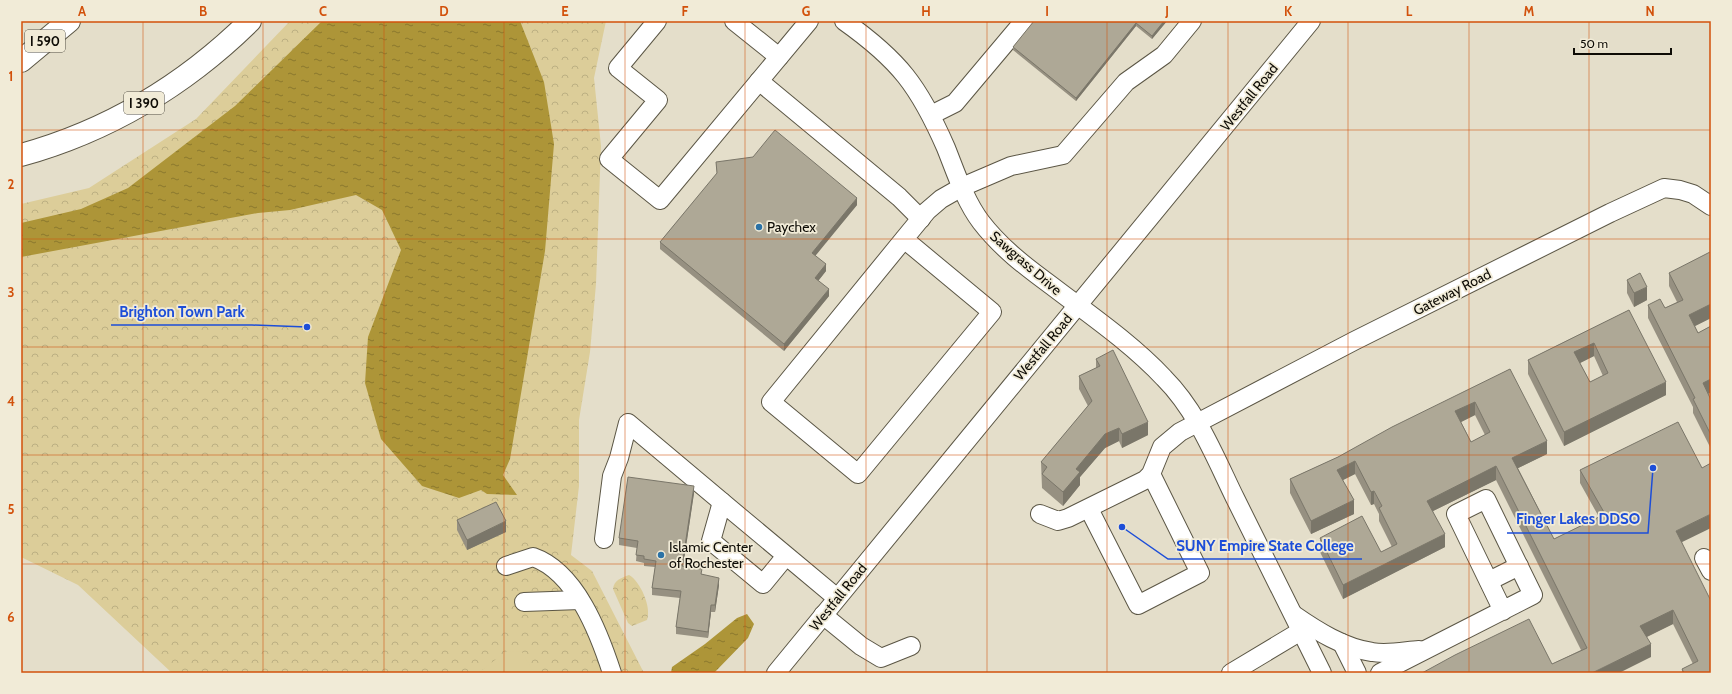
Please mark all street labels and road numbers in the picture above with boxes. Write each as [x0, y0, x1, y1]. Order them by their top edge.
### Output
road number: I 590 [25, 30, 65, 52]
street label: Westfall Road [1216, 60, 1282, 134]
road number: I 390 [124, 92, 164, 114]
street label: Sawgrass Drive [986, 227, 1066, 299]
street label: Gateway Road [1410, 265, 1494, 319]
street label: Westfall Road [1010, 310, 1076, 384]
street label: Westfall Road [805, 560, 871, 634]

